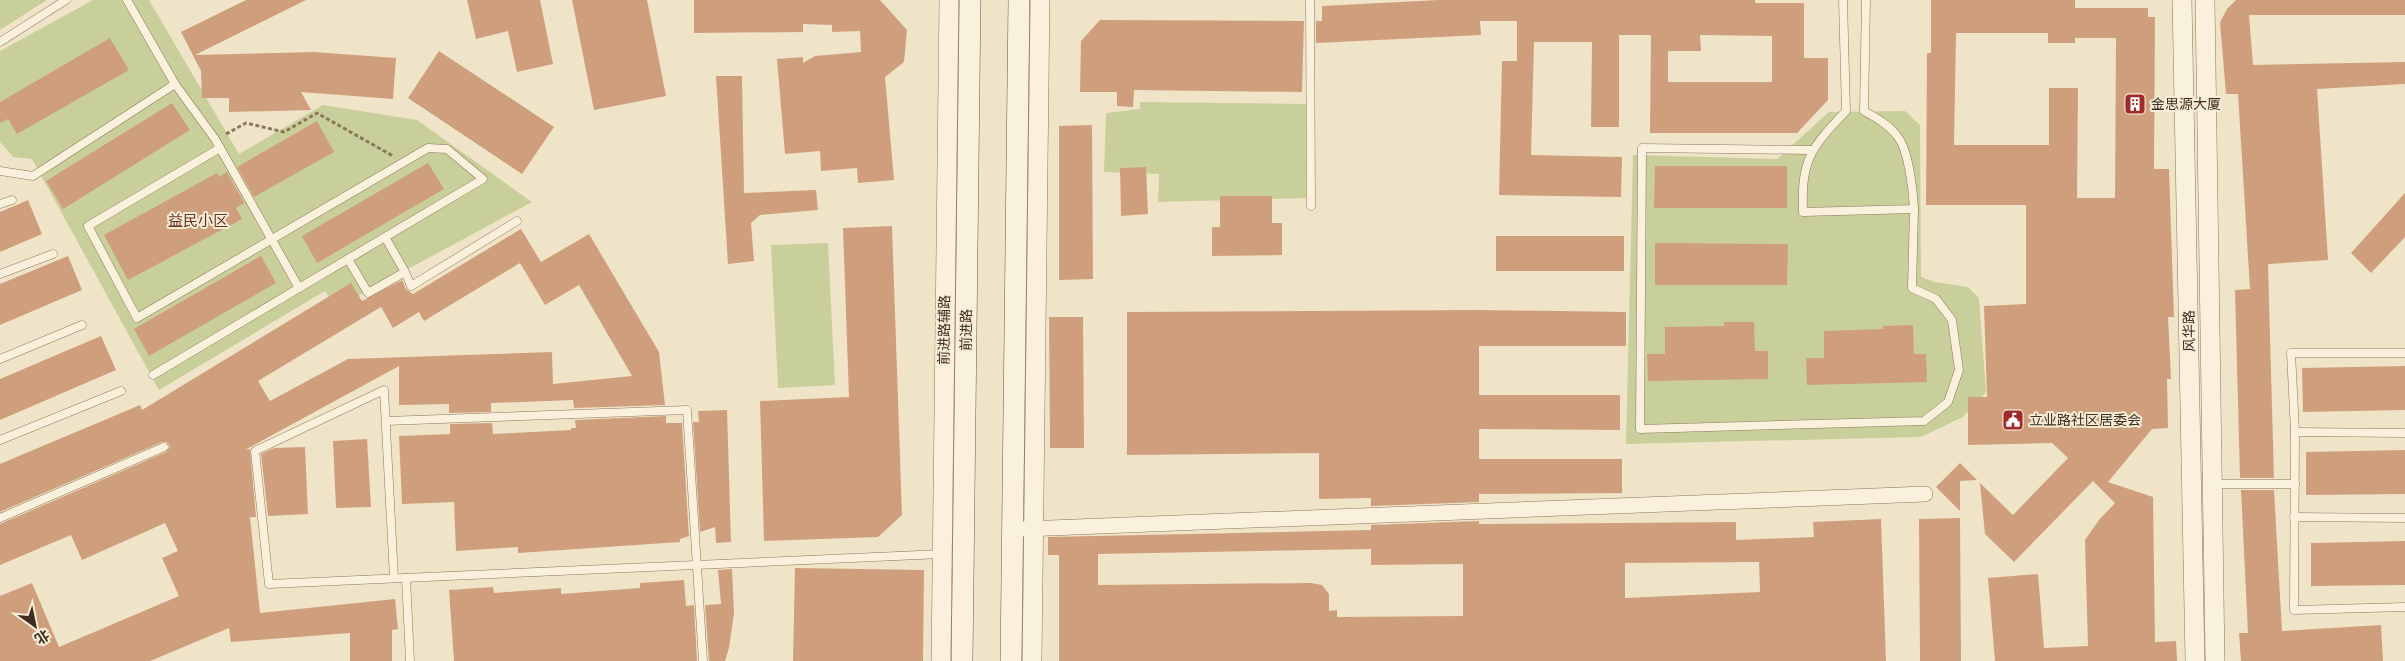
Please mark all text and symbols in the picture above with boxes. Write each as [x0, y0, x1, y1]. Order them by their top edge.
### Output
building icon: 金思源大厦 [2123, 92, 2147, 116]
place label: 金思源大厦 [2151, 94, 2221, 114]
district label: 益民小区 [168, 210, 228, 231]
street label: 前进路辅路 [933, 295, 955, 365]
street label: 前进路 [956, 309, 976, 351]
street label: 风华路 [2179, 310, 2199, 352]
public building icon: 立业路社区居委会 [2001, 408, 2025, 432]
place label: 立业路社区居委会 [2029, 410, 2141, 430]
north arrow [10, 601, 60, 651]
text: 北 [31, 625, 53, 649]

